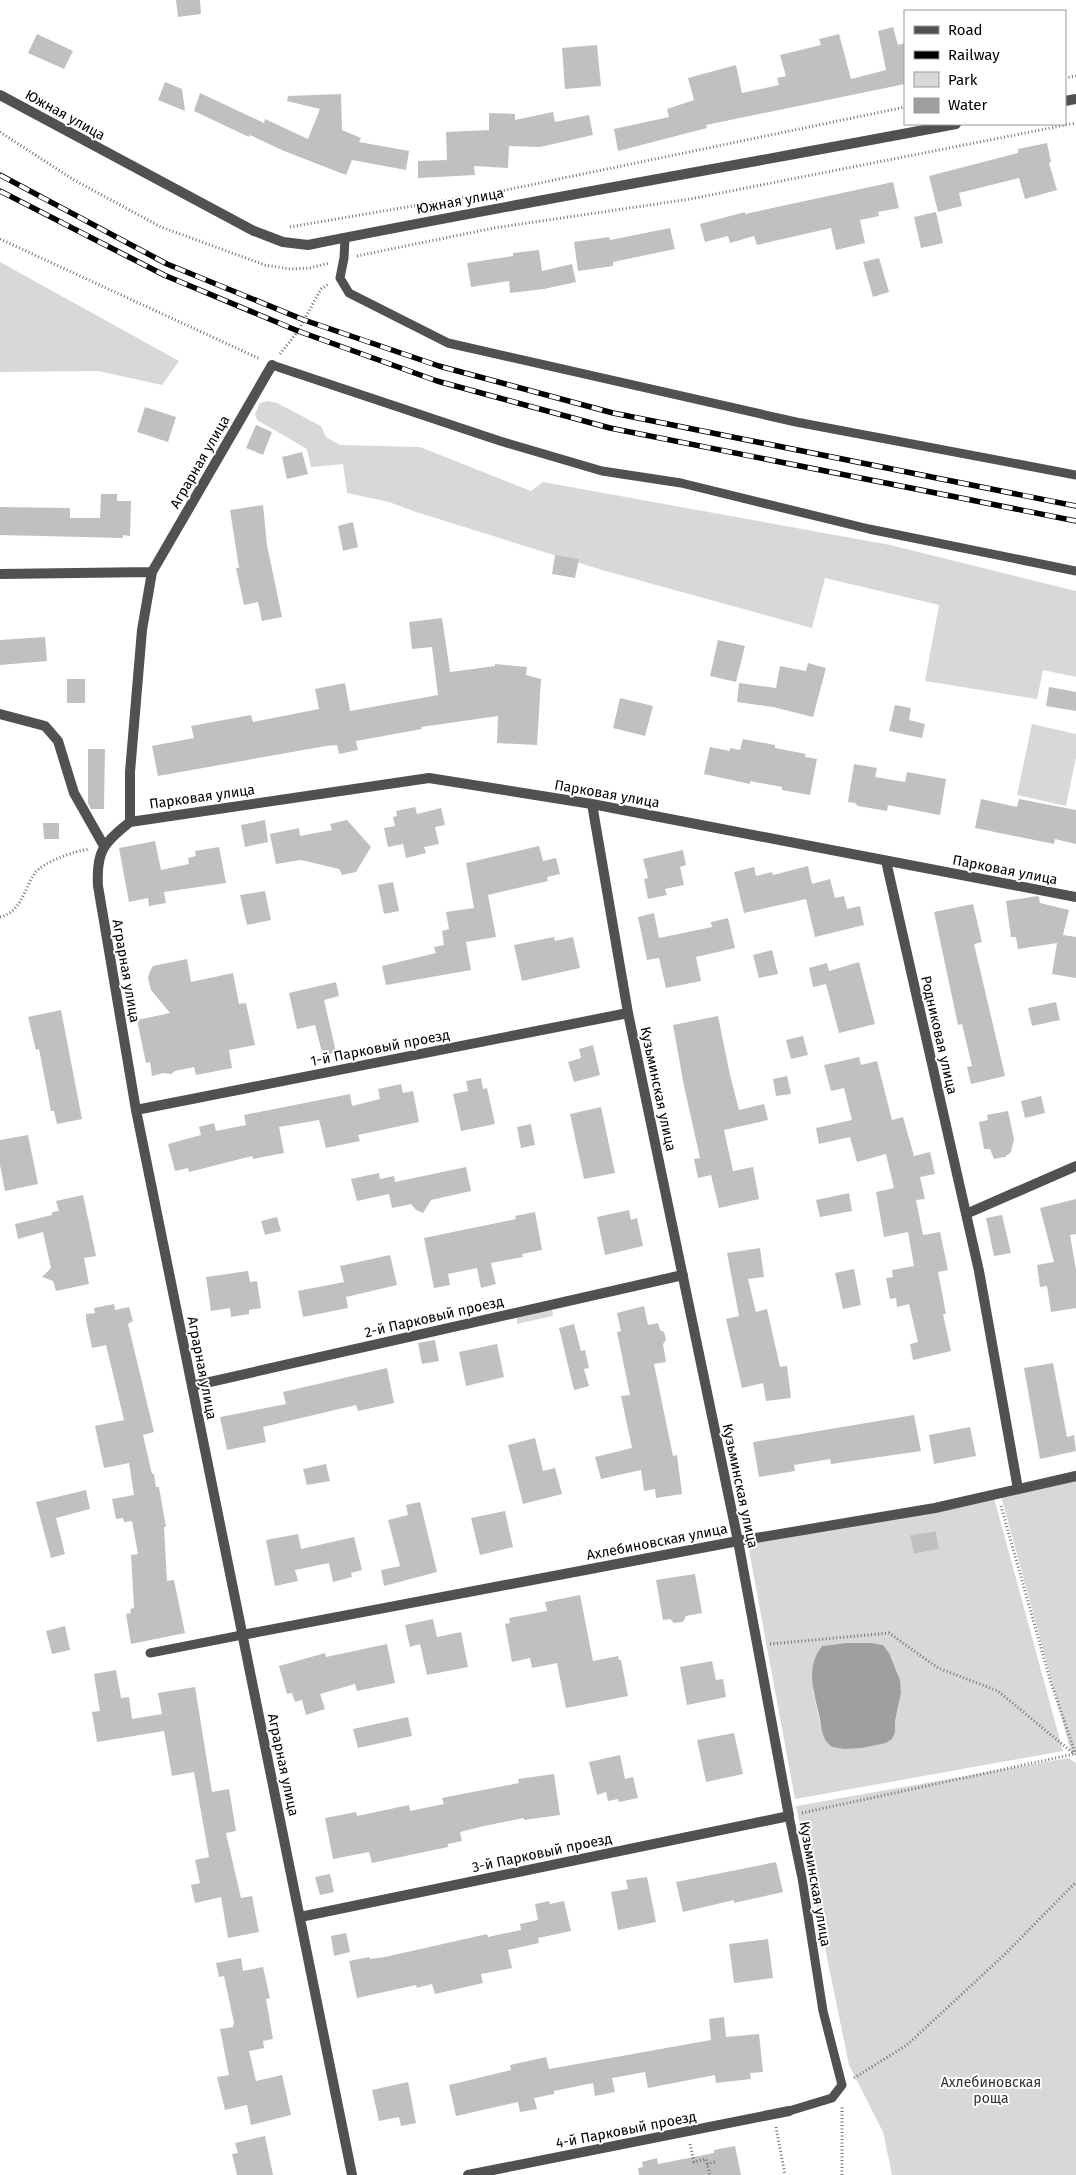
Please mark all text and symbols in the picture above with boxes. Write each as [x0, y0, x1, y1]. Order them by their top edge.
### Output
legend [904, 10, 1066, 125]
text: Road [948, 21, 983, 39]
text: Railway [948, 46, 1000, 64]
text: Park [948, 71, 978, 89]
street label: Южная улица [22, 86, 108, 144]
text: Water [948, 96, 987, 114]
street label: Южная улица [415, 184, 505, 218]
street label: Аграрная улица [167, 413, 233, 511]
street label: Парковая улица [553, 776, 661, 812]
street label: Парковая улица [148, 781, 256, 813]
street label: Парковая улица [951, 851, 1059, 889]
street label: Аграрная улица [109, 918, 143, 1024]
street label: Родниковая улица [917, 974, 961, 1096]
street label: Кузьминская улица [636, 1025, 680, 1153]
street label: 1-й Парковый проезд [309, 1026, 451, 1070]
street label: 2-й Парковый проезд [363, 1293, 505, 1341]
street label: Аграрная улица [184, 1315, 220, 1421]
street label: Кузьминская улица [718, 1422, 762, 1550]
street label: Ахлебиновская улица [585, 1520, 729, 1564]
street label: Аграрная улица [264, 1712, 302, 1818]
street label: Кузьминская улица [796, 1820, 834, 1948]
street label: 3-й Парковый проезд [471, 1830, 614, 1876]
park label: Ахлебиновская роща [941, 2074, 1041, 2107]
street label: 4-й Парковый проезд [554, 2108, 698, 2152]

